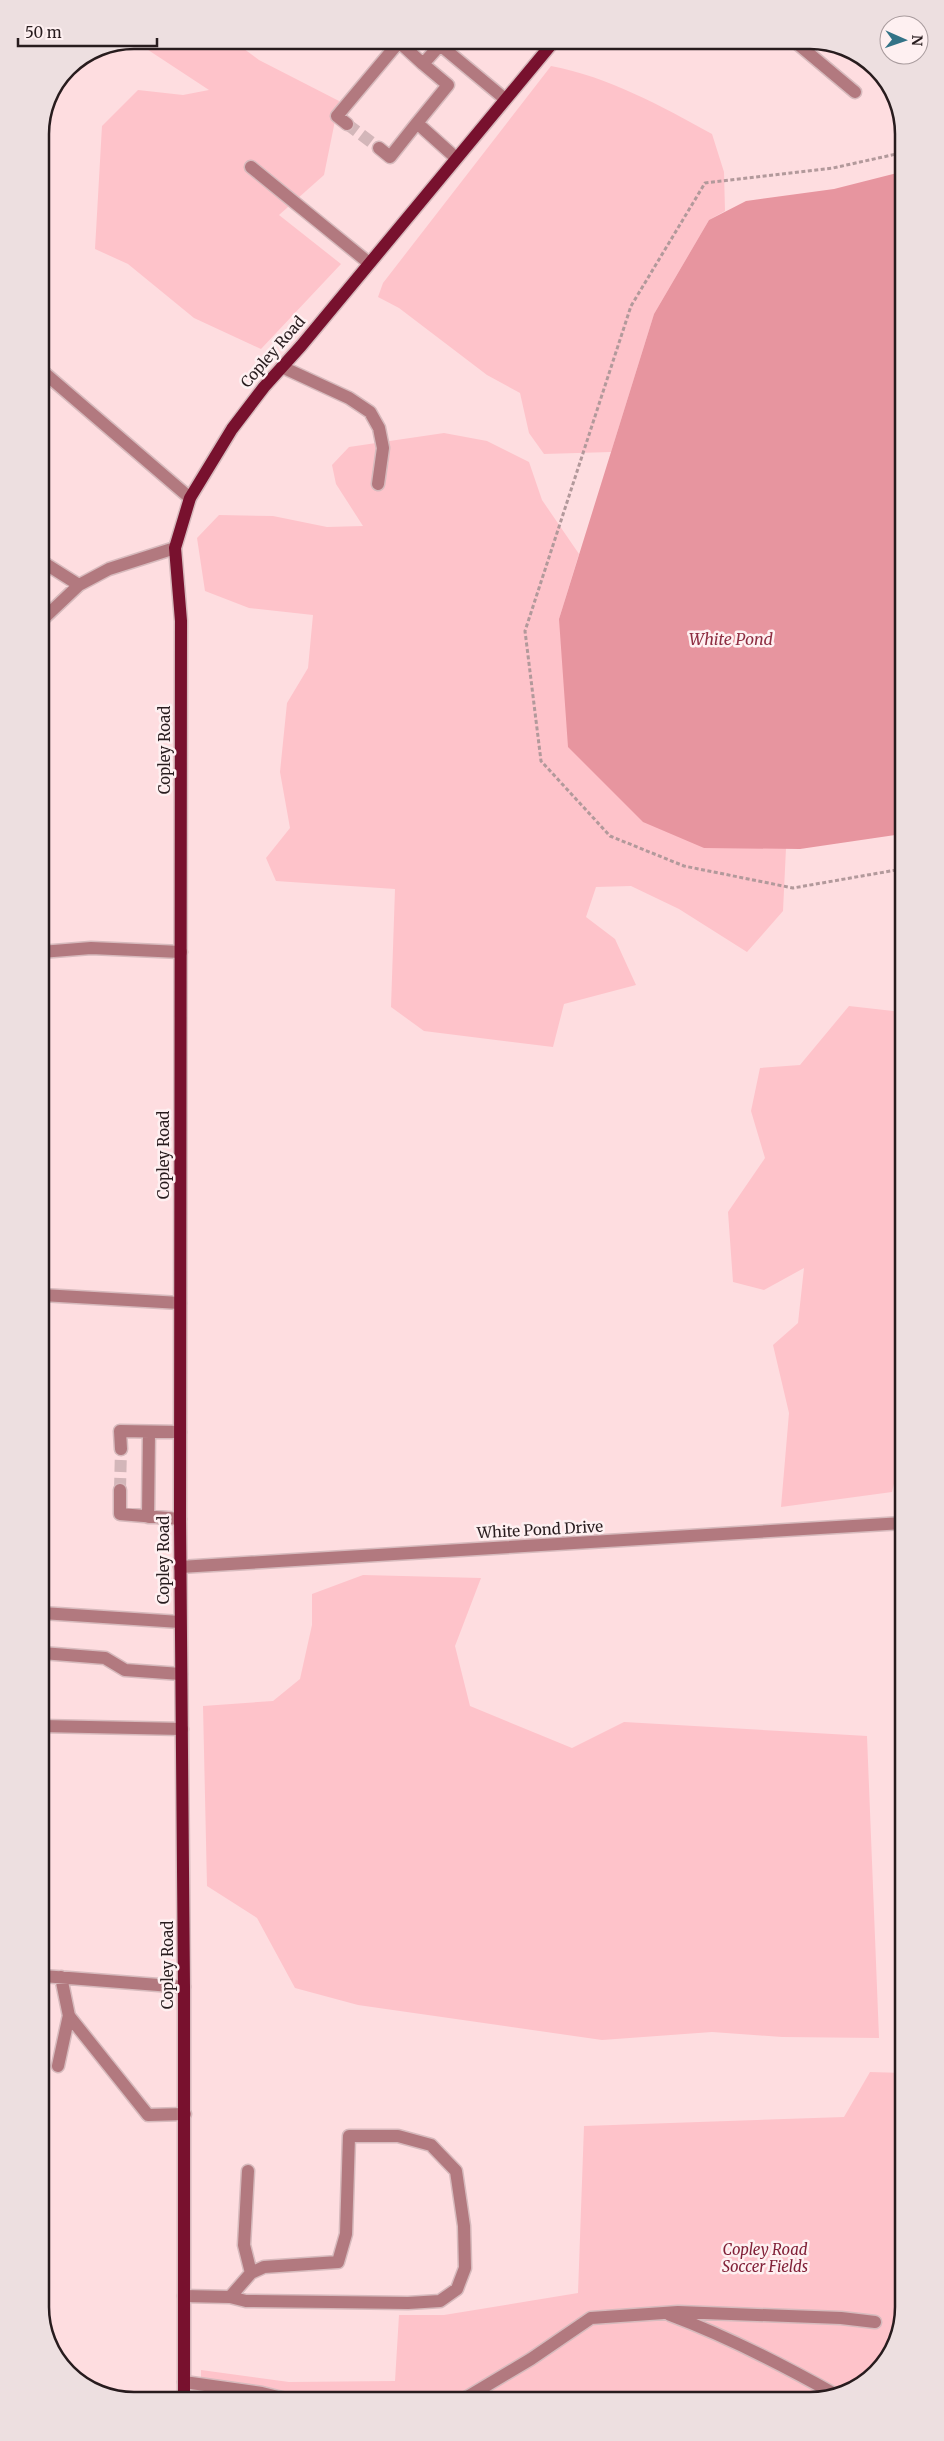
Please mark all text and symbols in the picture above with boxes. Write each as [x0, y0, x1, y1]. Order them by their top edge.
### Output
scale bar [18, 15, 156, 47]
north arrow [879, 15, 929, 65]
text: 50 m [25, 23, 62, 42]
text: N [908, 35, 926, 46]
street label: Copley Road [236, 312, 309, 391]
water label: White Pond [689, 629, 774, 649]
street label: Copley Road [155, 706, 174, 794]
street label: Copley Road [154, 1111, 173, 1199]
street label: Copley Road [154, 1516, 173, 1604]
street label: White Pond Drive [475, 1517, 604, 1542]
street label: Copley Road [158, 1921, 177, 2009]
park label: Copley Road Soccer Fields [722, 2240, 808, 2276]

